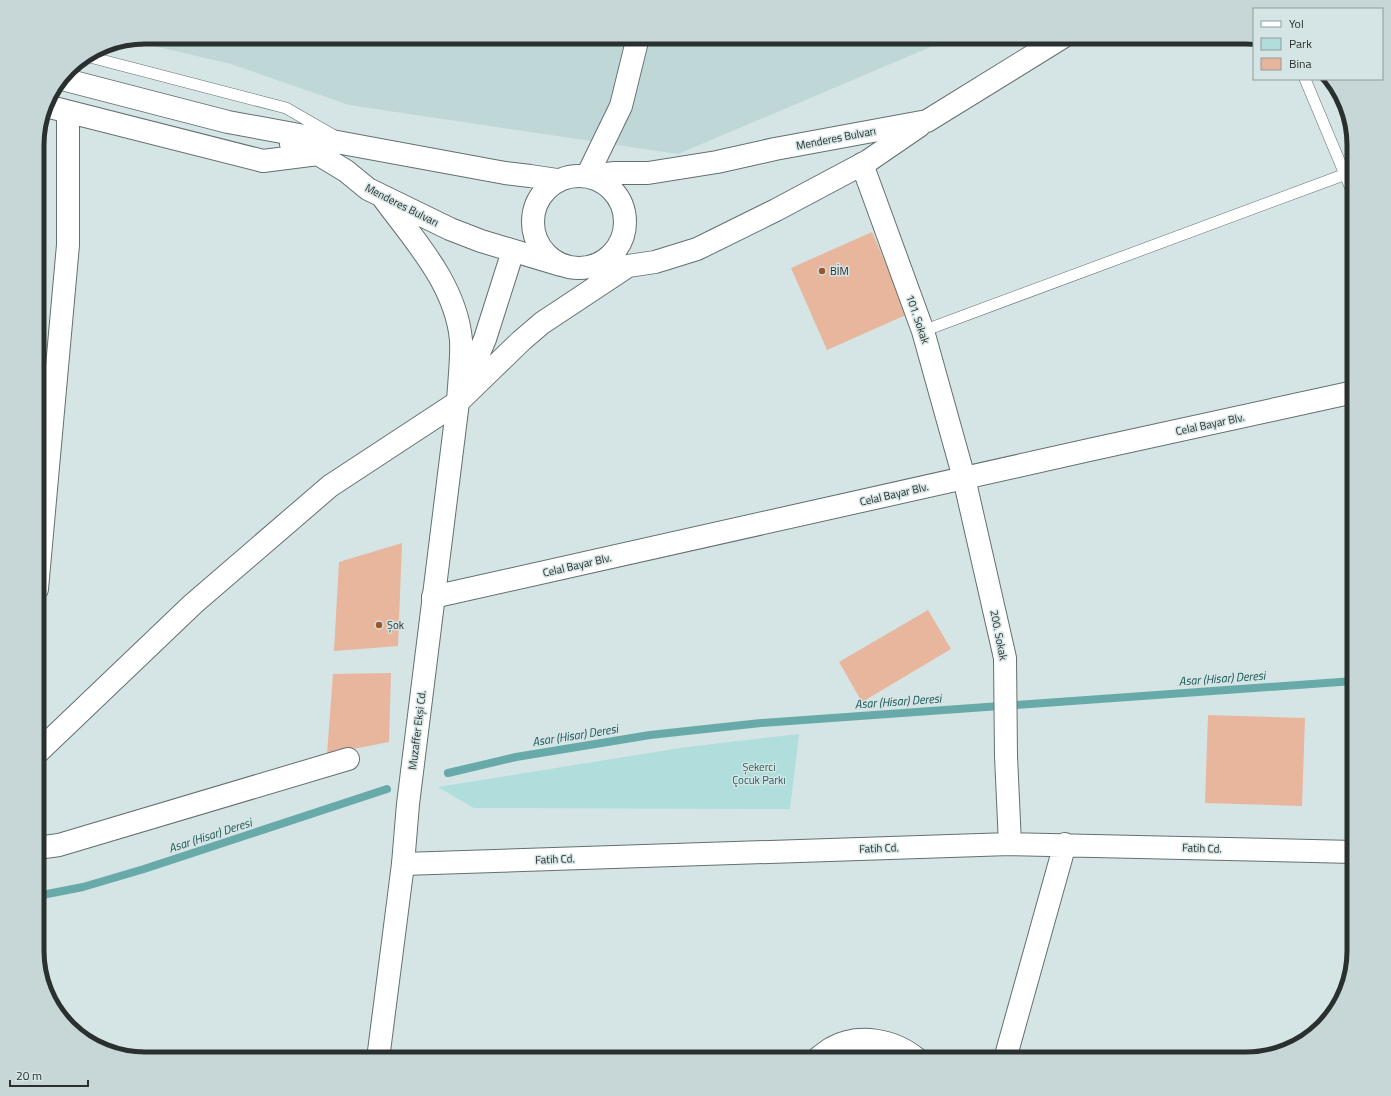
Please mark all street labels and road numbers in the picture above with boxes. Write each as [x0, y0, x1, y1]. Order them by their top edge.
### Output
street label: Menderes Bulvarı [795, 122, 877, 154]
street label: Menderes Bulvarı [362, 180, 442, 230]
street label: 101. Sokak [902, 292, 934, 346]
street label: Celal Bayar Blv. [1174, 409, 1246, 439]
street label: Celal Bayar Blv. [858, 478, 930, 510]
street label: Celal Bayar Blv. [541, 549, 613, 581]
street label: 200. Sokak [986, 608, 1012, 662]
street label: Muzaffer Ekşi Cd. [404, 689, 430, 771]
street label: Fatih Cd. [859, 839, 899, 857]
street label: Fatih Cd. [1182, 839, 1222, 857]
street label: Fatih Cd. [535, 850, 575, 868]

